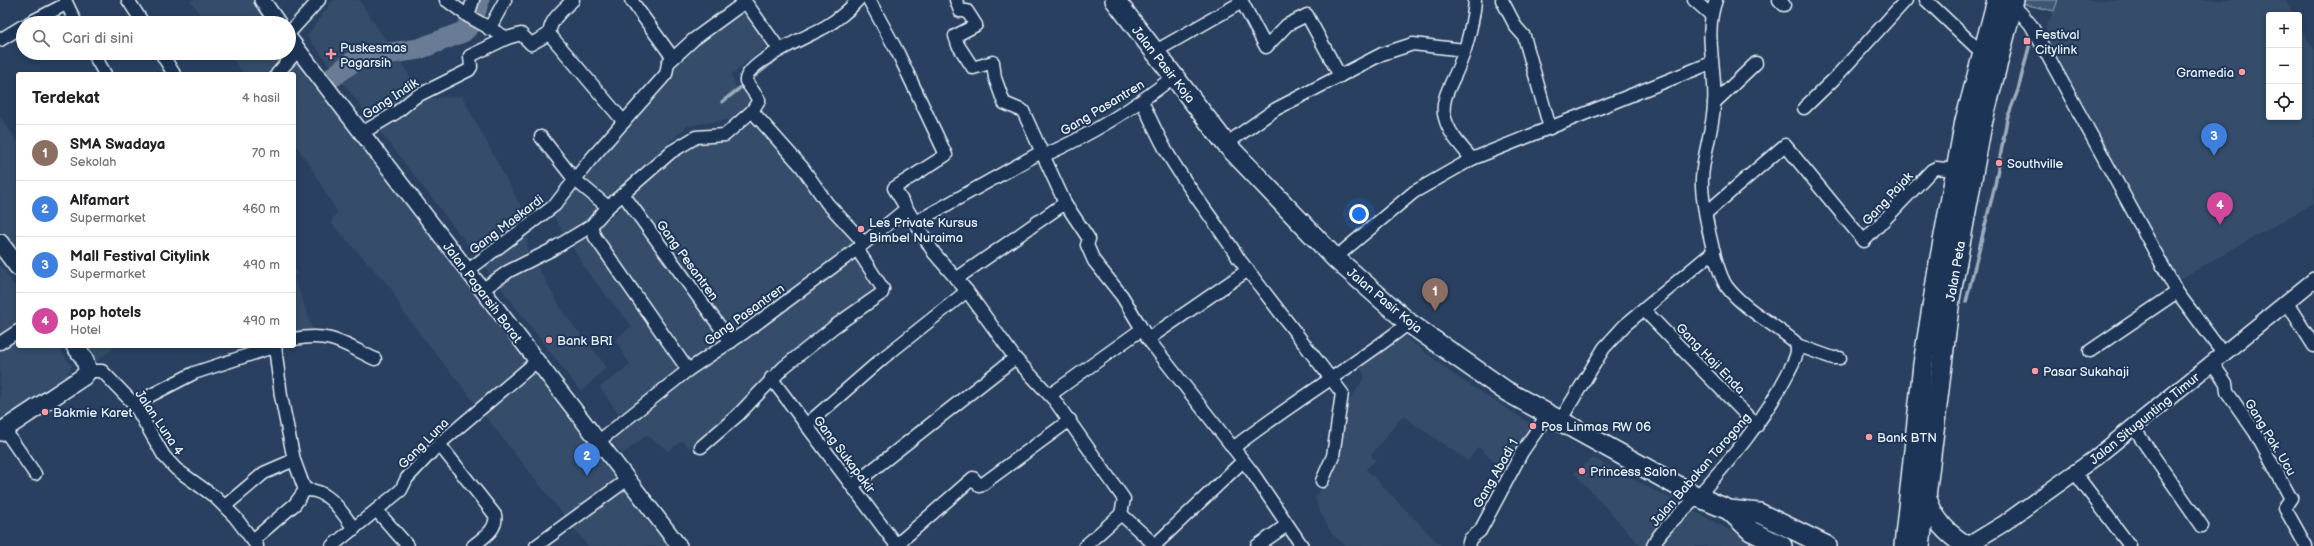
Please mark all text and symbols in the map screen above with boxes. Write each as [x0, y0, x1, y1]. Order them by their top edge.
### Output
map controls [2266, 12, 2302, 120]
button: + [2266, 12, 2302, 48]
search box [16, 16, 296, 60]
street label: Jalan Pasir Koja [1128, 23, 1198, 106]
icon: search [30, 27, 52, 49]
place label: Festival Citylink [2035, 27, 2080, 58]
text: Cari di sini [62, 29, 133, 48]
marker: Festival Citylink [2022, 36, 2032, 46]
place label: Puskesmas Pagarsih [340, 40, 407, 71]
marker: Puskesmas Pagarsih [325, 48, 337, 60]
button: − [2266, 48, 2302, 84]
place label: Gramedia [2176, 65, 2234, 81]
marker: Gramedia [2237, 67, 2247, 77]
street label: Gang Indik [359, 74, 422, 123]
street label: Gang Pasantren [1058, 77, 1147, 139]
button: locate [2266, 84, 2302, 120]
text: Terdekat [32, 88, 100, 108]
text: 4 hasil [242, 90, 280, 106]
pin: 3 [2201, 123, 2227, 156]
text: SMA Swadaya [70, 135, 165, 154]
text: 1 [42, 145, 48, 161]
text: 70 m [252, 145, 280, 161]
text: Sekolah [70, 154, 116, 170]
place label: Southville [2007, 156, 2064, 172]
marker: Southville [1994, 158, 2004, 168]
street label: Gang Pajak [1859, 168, 1917, 229]
text: Alfamart [70, 191, 129, 210]
street label: Gang Maskardi [466, 192, 547, 258]
pin: 4 [2207, 192, 2233, 225]
text: 2 [41, 201, 49, 217]
text: 460 m [242, 201, 280, 217]
your location [1349, 204, 1369, 224]
text: Supermarket [70, 210, 146, 226]
place label: Les Private Kursus Bimbel Nuraima [869, 215, 978, 246]
street label: Gang Pesantren [653, 217, 722, 304]
marker: Les Private Kursus Bimbel Nuraima [856, 224, 866, 234]
street label: Jalan Pagarsih Barat [439, 239, 525, 346]
street label: Jalan Peta [1943, 240, 1969, 303]
text: Mall Festival Citylink [70, 247, 210, 266]
text: 3 [41, 257, 49, 273]
text: 490 m [243, 257, 280, 273]
street label: Jalan Pasir Koja [1343, 265, 1425, 337]
text: Supermarket [70, 266, 146, 282]
pin: 1 [1422, 278, 1448, 311]
street label: Gang Pasantren [701, 280, 788, 349]
text: pop hotels [70, 303, 141, 322]
text: 4 [41, 313, 49, 329]
text: 490 m [243, 313, 280, 329]
street label: Gang Haji Enda [1672, 320, 1748, 398]
text: Hotel [70, 322, 101, 338]
place label: Bank BRI [557, 333, 613, 349]
marker: Bank BRI [544, 335, 554, 345]
place label: Pasar Sukahaji [2043, 364, 2129, 380]
marker: Pasar Sukahaji [2030, 366, 2040, 376]
street label: Jalan Situgunting Timur [2086, 369, 2203, 468]
street label: Jalan Luna 4 [131, 387, 187, 458]
street label: Gang Pak. Ucu [2241, 396, 2299, 479]
place label: Bakmie Karet [53, 405, 132, 421]
marker: Bakmie Karet [40, 407, 50, 417]
street label: Jalan Babakan Tarogong [1647, 410, 1754, 530]
street label: Gang Sukapakir [810, 413, 879, 497]
street label: Gang Luna [395, 415, 452, 472]
place label: Pos Linmas RW 06 [1541, 419, 1651, 435]
marker: Pos Linmas RW 06 [1528, 421, 1538, 431]
place label: Bank BTN [1877, 430, 1937, 446]
marker: Bank BTN [1864, 432, 1874, 442]
street label: Gang Abadi 1 [1470, 436, 1522, 511]
pin: 2 [574, 443, 600, 476]
place label: Princess Salon [1590, 464, 1677, 480]
marker: Princess Salon [1577, 466, 1587, 476]

